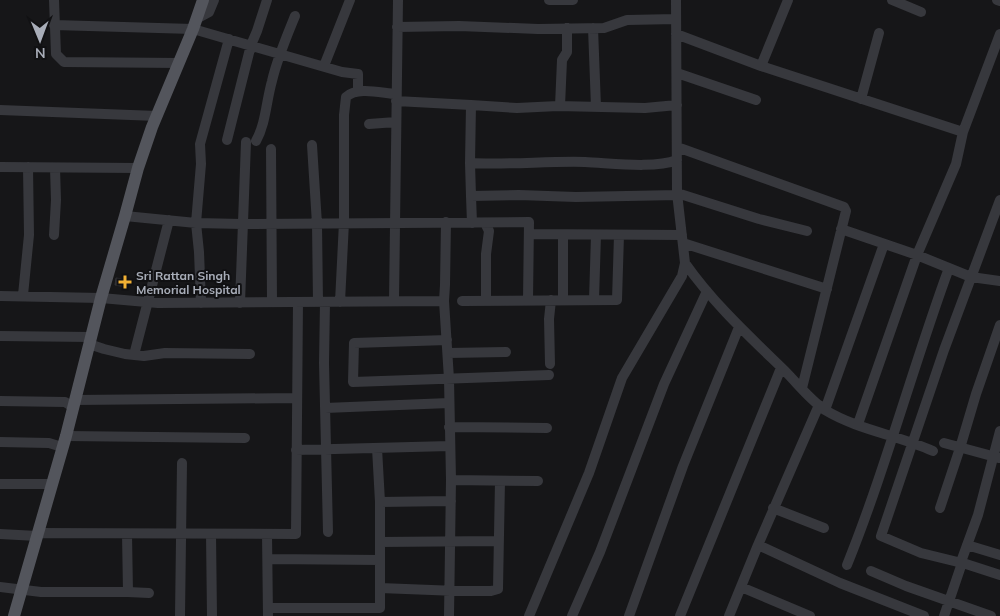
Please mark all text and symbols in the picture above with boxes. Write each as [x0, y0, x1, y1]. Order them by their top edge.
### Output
north arrow [15, 15, 65, 65]
text: N [35, 44, 46, 62]
place label: Sri Rattan Singh Memorial Hospital [136, 268, 241, 297]
marker: Sri Rattan Singh Memorial Hospital [118, 275, 132, 289]

